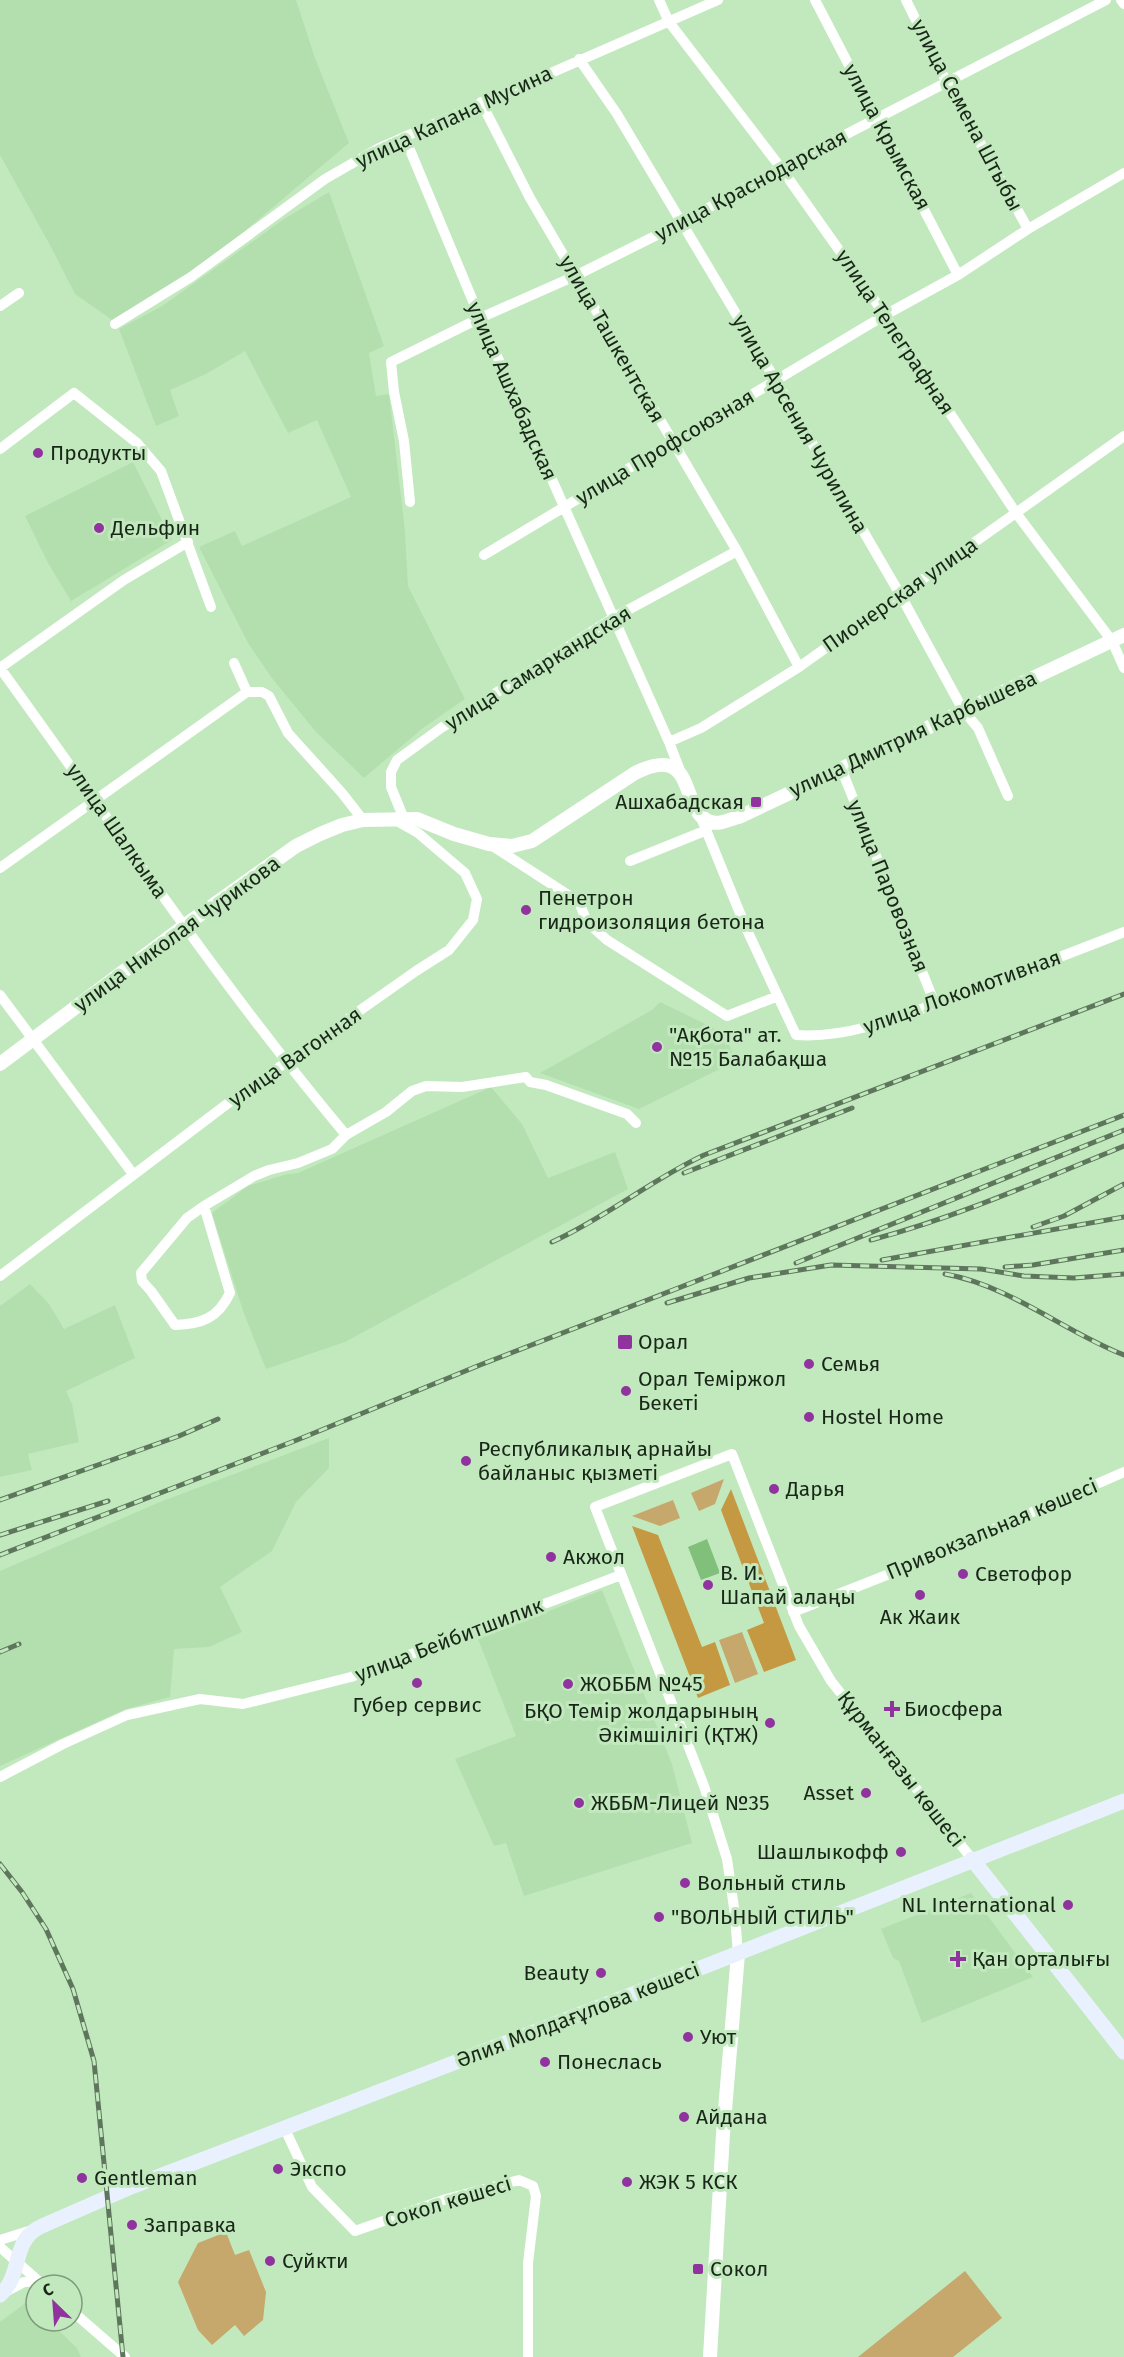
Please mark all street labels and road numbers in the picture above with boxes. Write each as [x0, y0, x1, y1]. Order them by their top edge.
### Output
street label: улица Семена Штыбы [905, 15, 1029, 215]
street label: улица Крымская [837, 59, 937, 215]
street label: улица Капана Мусина [351, 60, 557, 174]
street label: улица Краснодарская [650, 123, 852, 247]
street label: улица Телеграфная [830, 244, 960, 420]
street label: улица Ташкентская [553, 251, 671, 427]
street label: улица Ашхабадская [461, 298, 563, 484]
street label: улица Арсения Чурилина [727, 310, 873, 538]
street label: улица Профсоюзная [571, 383, 759, 511]
street label: Пионерская улица [818, 532, 982, 658]
street label: улица Самаркандская [440, 600, 636, 736]
street label: улица Дмитрия Карбышева [785, 665, 1041, 803]
street label: улица Шалкыма [61, 758, 173, 904]
street label: улица Паровозная [842, 796, 934, 976]
street label: улица Николая Чурикова [69, 850, 285, 1018]
street label: улица Локомотивная [860, 944, 1064, 1040]
street label: улица Вагонная [223, 1001, 367, 1113]
street label: Привокзальная көшесі [882, 1473, 1102, 1585]
street label: улица Бейбитшилик [351, 1592, 547, 1688]
street label: Құрманғазы көшесі [832, 1686, 970, 1852]
street label: Әлия Молдағұлова көшесі [453, 1957, 703, 2073]
street label: Сокол көшесі [382, 2170, 514, 2234]

